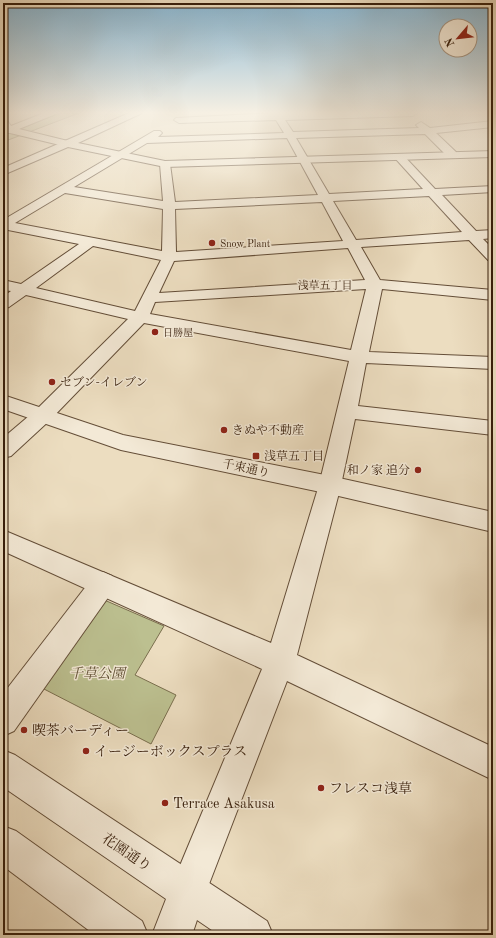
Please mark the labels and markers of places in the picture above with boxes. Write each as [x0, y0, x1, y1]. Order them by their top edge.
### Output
marker: Snow Plant [207, 238, 217, 248]
place label: Snow Plant [220, 239, 271, 249]
marker: 日勝屋 [150, 327, 160, 337]
place label: 日勝屋 [163, 327, 193, 338]
place label: セブン-イレブン [60, 376, 147, 389]
marker: セブン-イレブン [47, 377, 57, 387]
place label: きぬや不動産 [232, 423, 304, 437]
marker: きぬや不動産 [219, 425, 229, 435]
place label: 浅草五丁目 [264, 449, 324, 463]
marker: 浅草五丁目 [251, 451, 261, 461]
place label: 和ノ家 追分 [347, 463, 410, 477]
marker: 和ノ家 追分 [413, 465, 423, 475]
place label: 喫茶バーディー [32, 723, 129, 738]
marker: 喫茶バーディー [19, 725, 29, 735]
place label: イージーボックスプラス [94, 744, 247, 759]
marker: イージーボックスプラス [81, 746, 91, 756]
place label: フレスコ浅草 [329, 781, 412, 796]
marker: フレスコ浅草 [316, 783, 326, 793]
place label: Terrace Asakusa [173, 797, 275, 811]
marker: Terrace Asakusa [160, 798, 170, 808]

